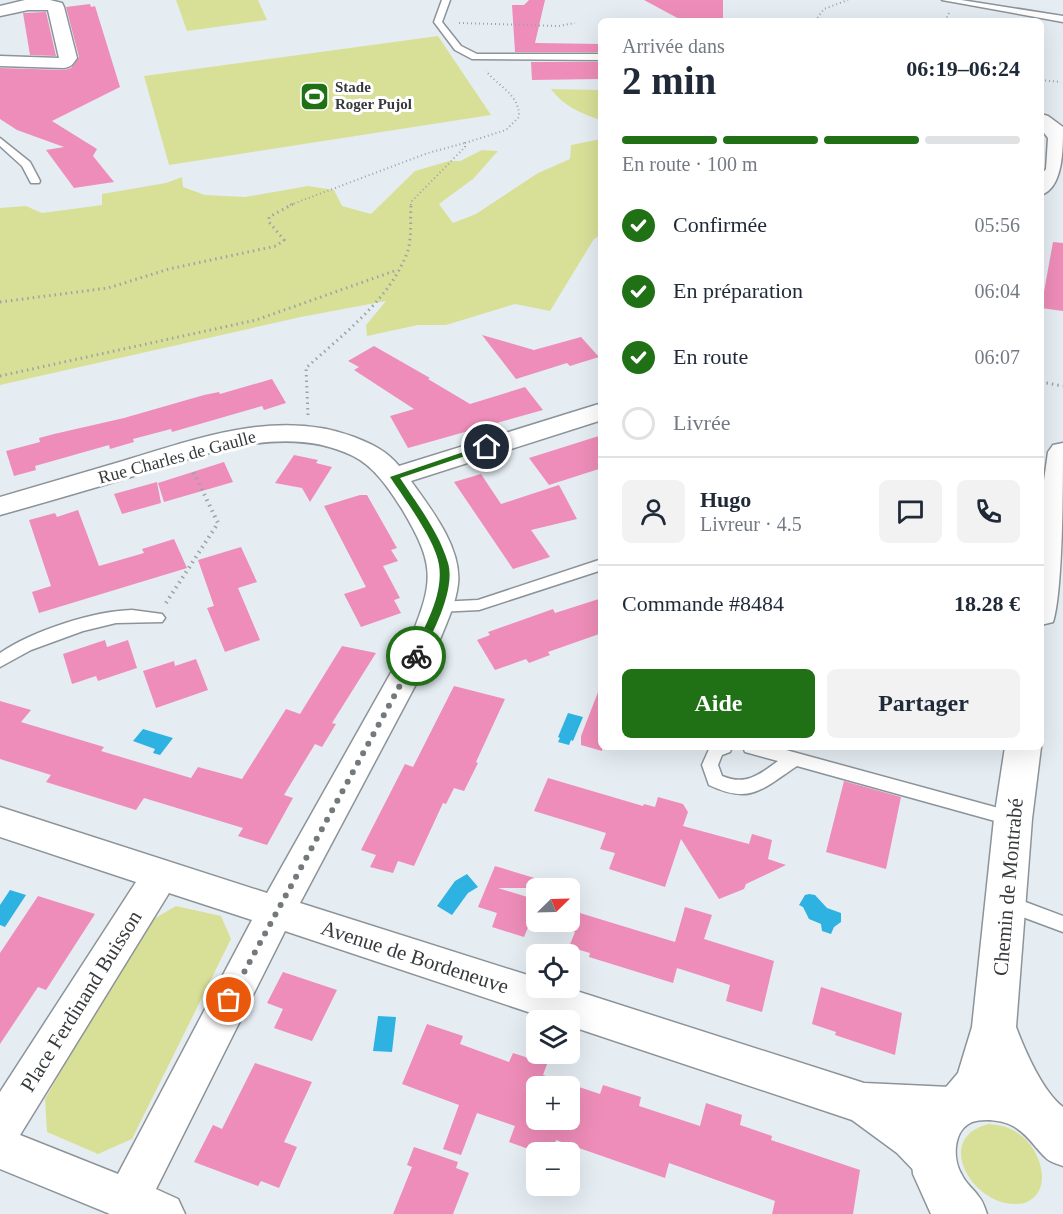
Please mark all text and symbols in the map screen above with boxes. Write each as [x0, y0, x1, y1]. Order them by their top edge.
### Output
text: Arrivée dans [622, 35, 725, 57]
text: 06:19–06:24 [906, 56, 1020, 81]
text: 2 min [622, 59, 716, 102]
place label: Stade Roger Pujol [335, 79, 412, 112]
sports icon: Stade Roger Pujol [298, 80, 330, 112]
text: En route · 100 m [622, 153, 758, 175]
icon: check [622, 209, 655, 242]
text: Confirmée [673, 212, 767, 237]
text: 05:56 [974, 214, 1020, 236]
icon: check [622, 275, 655, 308]
text: En préparation [673, 278, 803, 303]
text: 06:04 [974, 280, 1020, 302]
icon: check [622, 341, 655, 374]
text: En route [673, 344, 748, 369]
text: 06:07 [974, 346, 1020, 368]
text: Livrée [673, 410, 730, 435]
pin [461, 421, 512, 472]
street label: Rue Charles de Gaulle [96, 426, 258, 488]
icon: home [470, 430, 503, 463]
button: person [622, 480, 685, 543]
button: chat [879, 480, 942, 543]
button: phone [957, 480, 1020, 543]
text: Hugo [700, 487, 751, 512]
text: Livreur · 4.5 [700, 513, 802, 535]
text: Commande #8484 [622, 591, 784, 616]
text: 18.28 € [954, 591, 1020, 616]
courier [386, 626, 446, 686]
icon: bike [400, 640, 433, 673]
button: Aide [622, 669, 815, 738]
button: Partager [827, 669, 1020, 738]
street label: Chemin de Montrabé [988, 797, 1028, 977]
north arrow [526, 878, 580, 932]
map controls [526, 878, 580, 1196]
street label: Place Ferdinand Buisson [15, 906, 147, 1096]
street label: Avenue de Bordeneuve [318, 915, 512, 999]
button: locate [526, 944, 580, 998]
pin [203, 974, 254, 1025]
icon: bag [212, 983, 245, 1016]
button: layers [526, 1010, 580, 1064]
button: + [526, 1076, 580, 1130]
button: − [526, 1142, 580, 1196]

